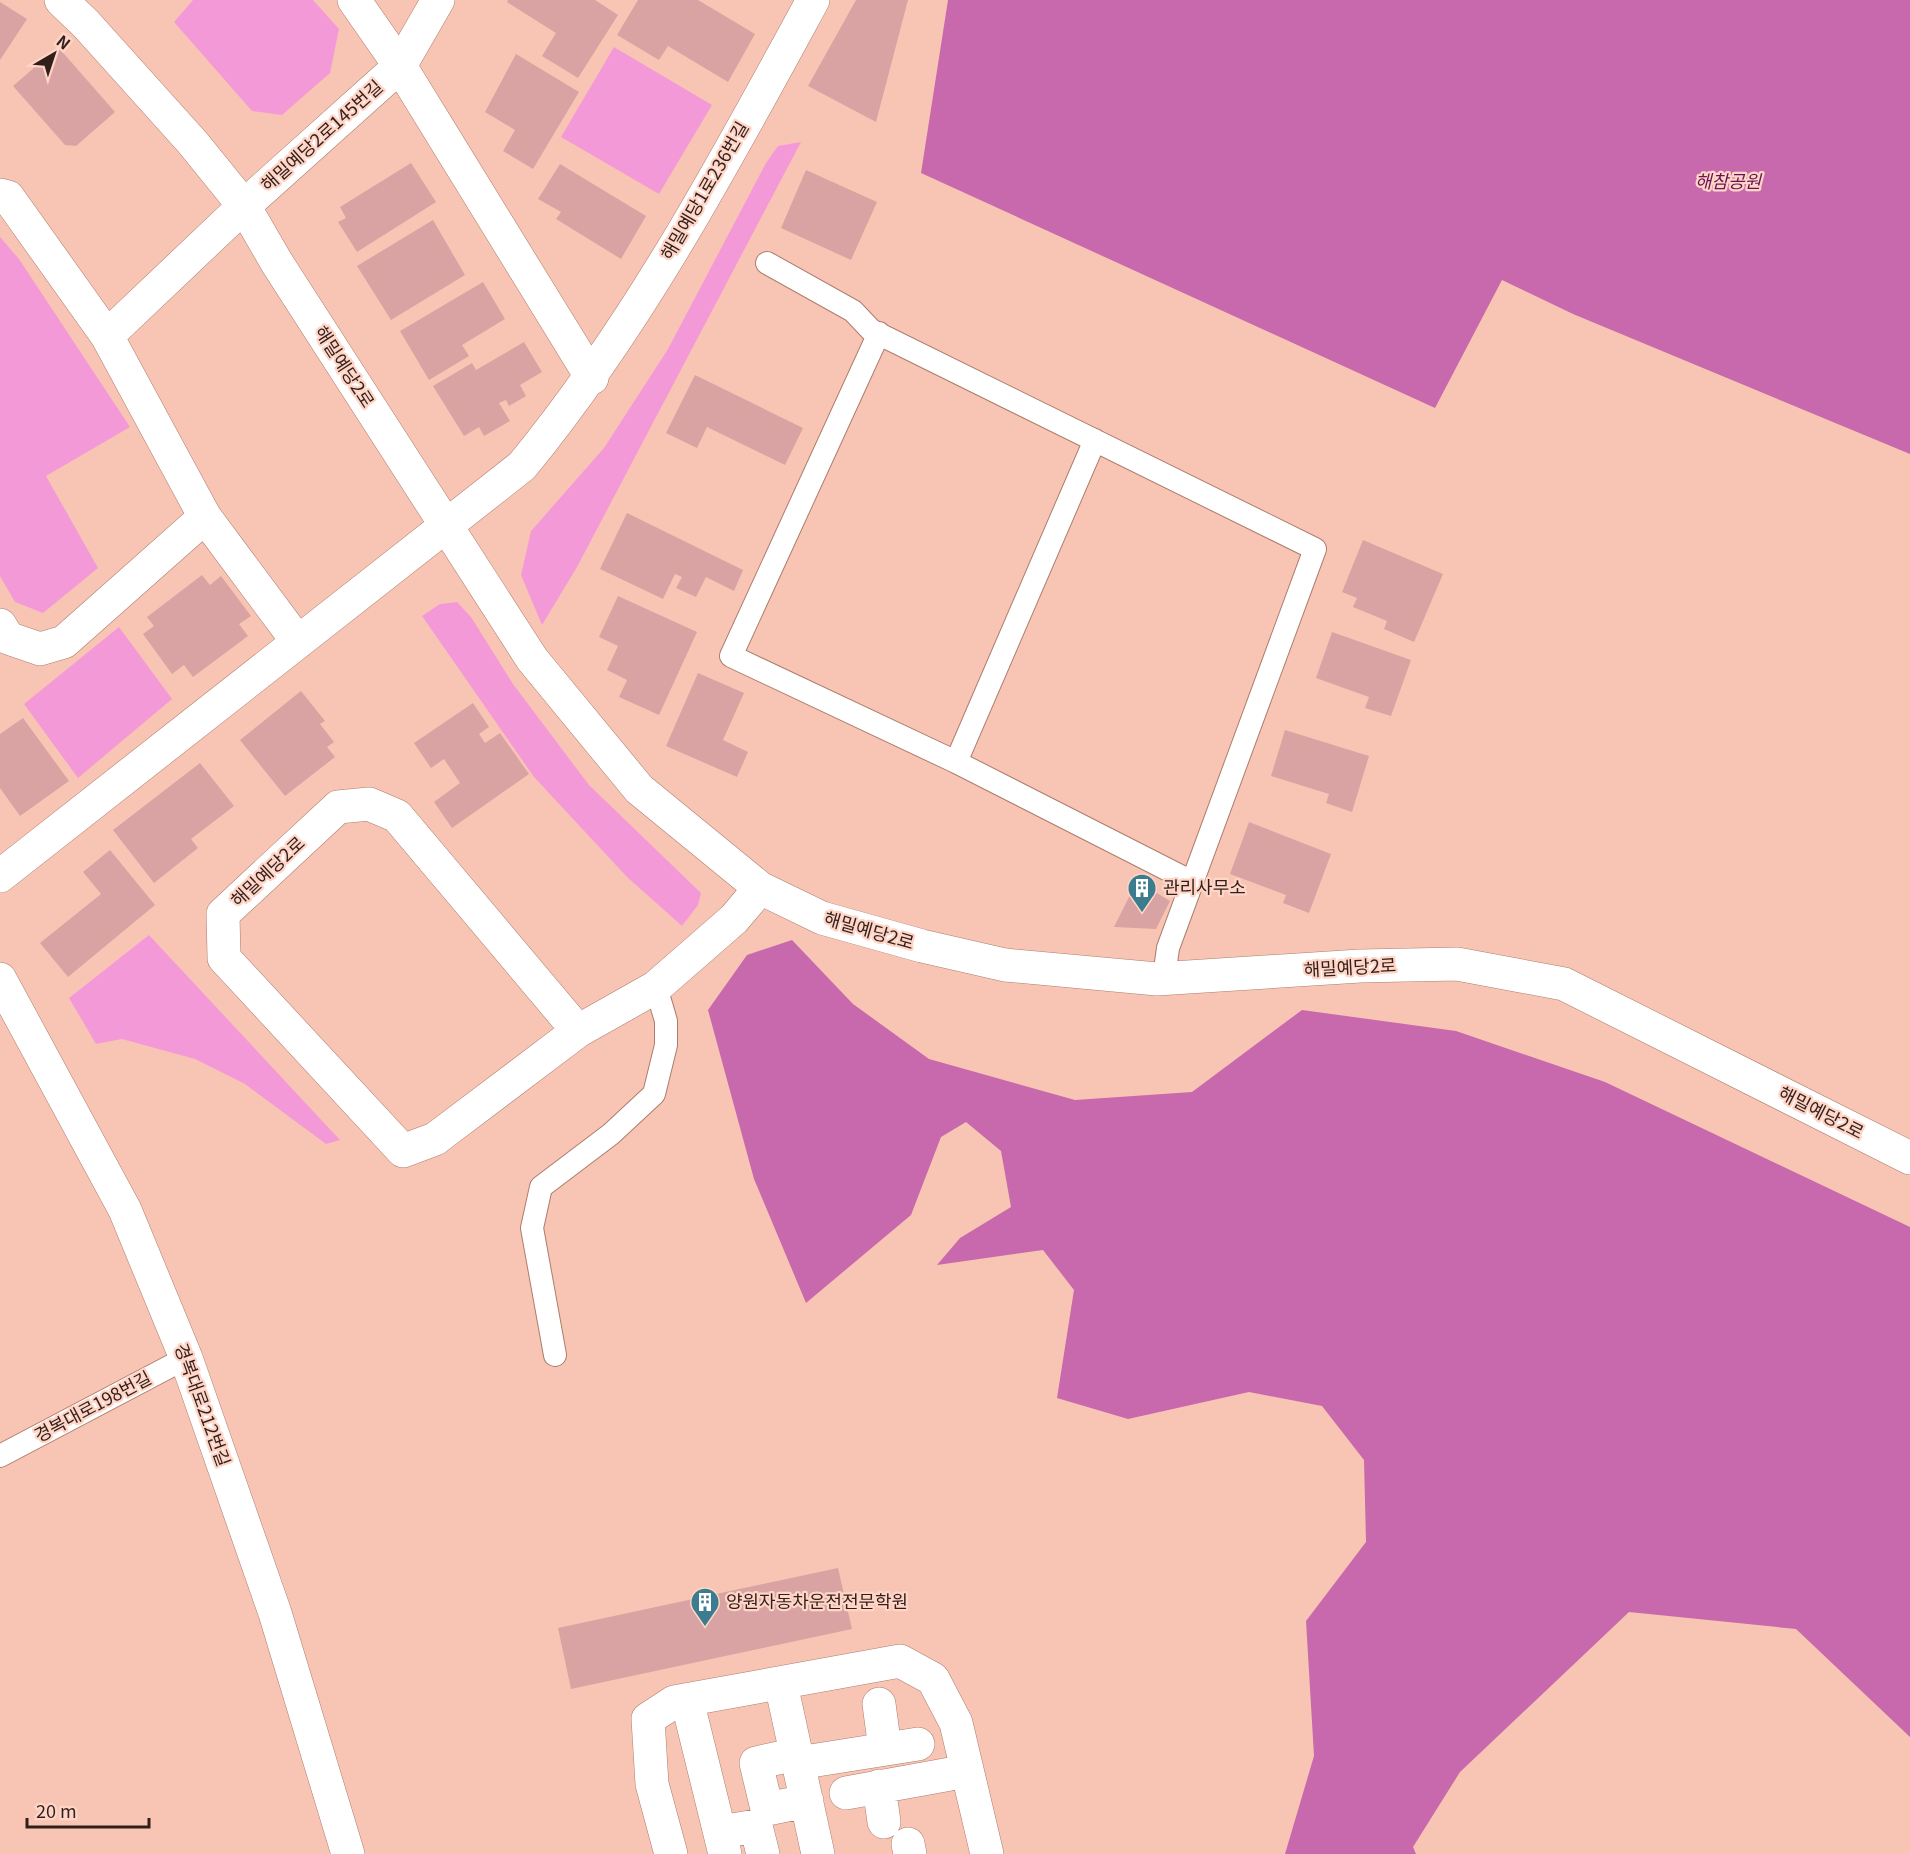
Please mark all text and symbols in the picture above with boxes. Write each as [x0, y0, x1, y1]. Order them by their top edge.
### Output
north arrow [24, 24, 84, 84]
text: N [52, 28, 76, 55]
street label: 해밀예당2로145번길 [254, 73, 387, 196]
street label: 해밀예당1로236번길 [653, 116, 753, 264]
park label: 해참공원 [1695, 167, 1763, 193]
street label: 해밀예당2로 [310, 320, 382, 412]
street label: 해밀예당2로 [224, 829, 309, 912]
building icon: 관리사무소 [1126, 872, 1158, 914]
place label: 관리사무소 [1163, 873, 1246, 899]
street label: 해밀예당2로 [821, 904, 918, 954]
street label: 해밀예당2로 [1303, 951, 1397, 981]
street label: 해밀예당2로 [1775, 1079, 1869, 1144]
street label: 경복대로212번길 [170, 1339, 238, 1470]
street label: 경복대로198번길 [29, 1363, 155, 1447]
building icon: 양원자동차운전전문학원 [689, 1586, 721, 1628]
place label: 양원자동차운전전문학원 [726, 1587, 908, 1613]
scale bar [27, 1791, 148, 1829]
text: 20 m [36, 1797, 77, 1823]

